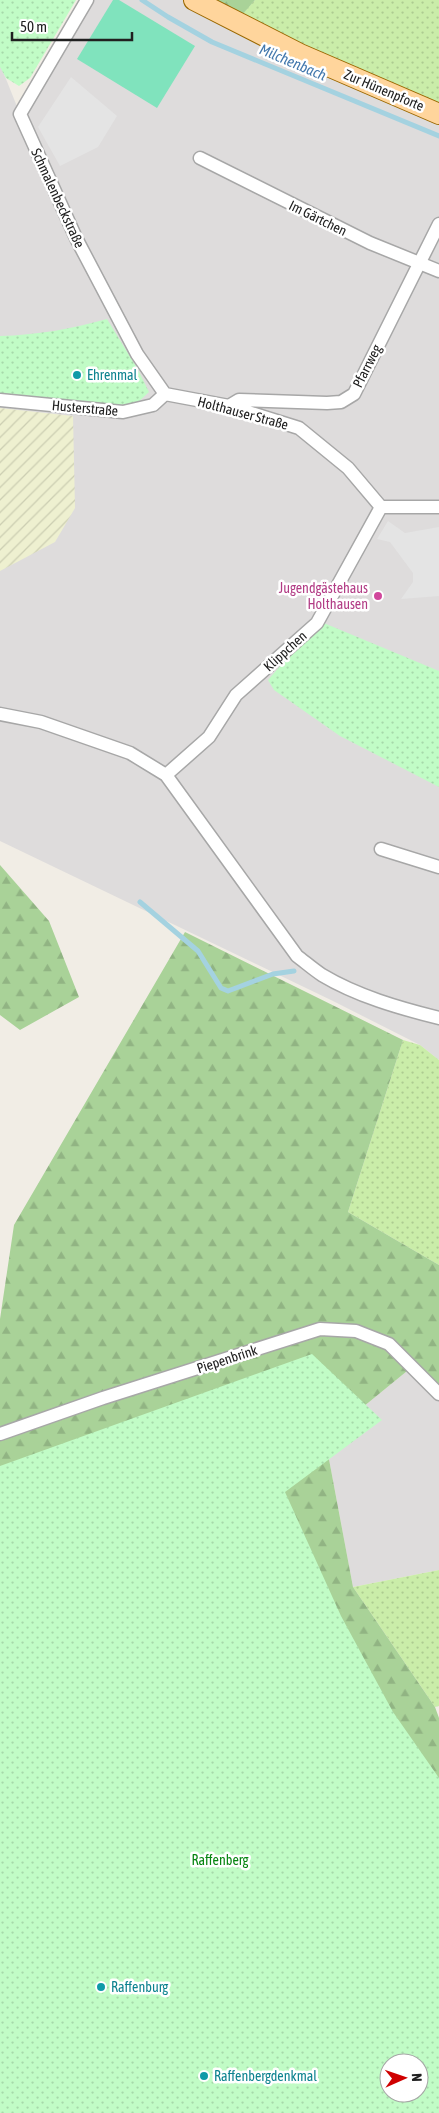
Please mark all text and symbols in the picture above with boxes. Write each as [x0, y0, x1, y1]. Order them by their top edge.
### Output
scale bar [12, 10, 132, 42]
text: 50 m [20, 18, 47, 35]
water label: Milchenbach [257, 40, 329, 84]
street label: Zur Hünenpforte [342, 66, 426, 114]
street label: Schmalenbeckstraße [28, 146, 88, 250]
street label: Im Gärtchen [286, 197, 350, 239]
street label: Pfarrweg [349, 342, 385, 390]
place label: Ehrenmal [87, 367, 138, 383]
marker: Ehrenmal [71, 369, 83, 381]
street label: Holthauser Straße [196, 393, 290, 433]
street label: Husterstraße [51, 397, 119, 419]
place label: Jugendgästehaus Holthausen [279, 580, 368, 612]
marker: Jugendgästehaus Holthausen [372, 590, 384, 602]
street label: Klippchen [260, 628, 310, 674]
street label: Piepenbrink [195, 1342, 259, 1376]
park label: Raffenberg [192, 1852, 248, 1868]
place label: Raffenburg [111, 1979, 168, 1995]
marker: Raffenburg [95, 1981, 107, 1993]
north arrow [379, 2053, 429, 2103]
place label: Raffenbergdenkmal [214, 2068, 317, 2084]
marker: Raffenbergdenkmal [198, 2070, 210, 2082]
text: N [409, 2073, 425, 2082]

